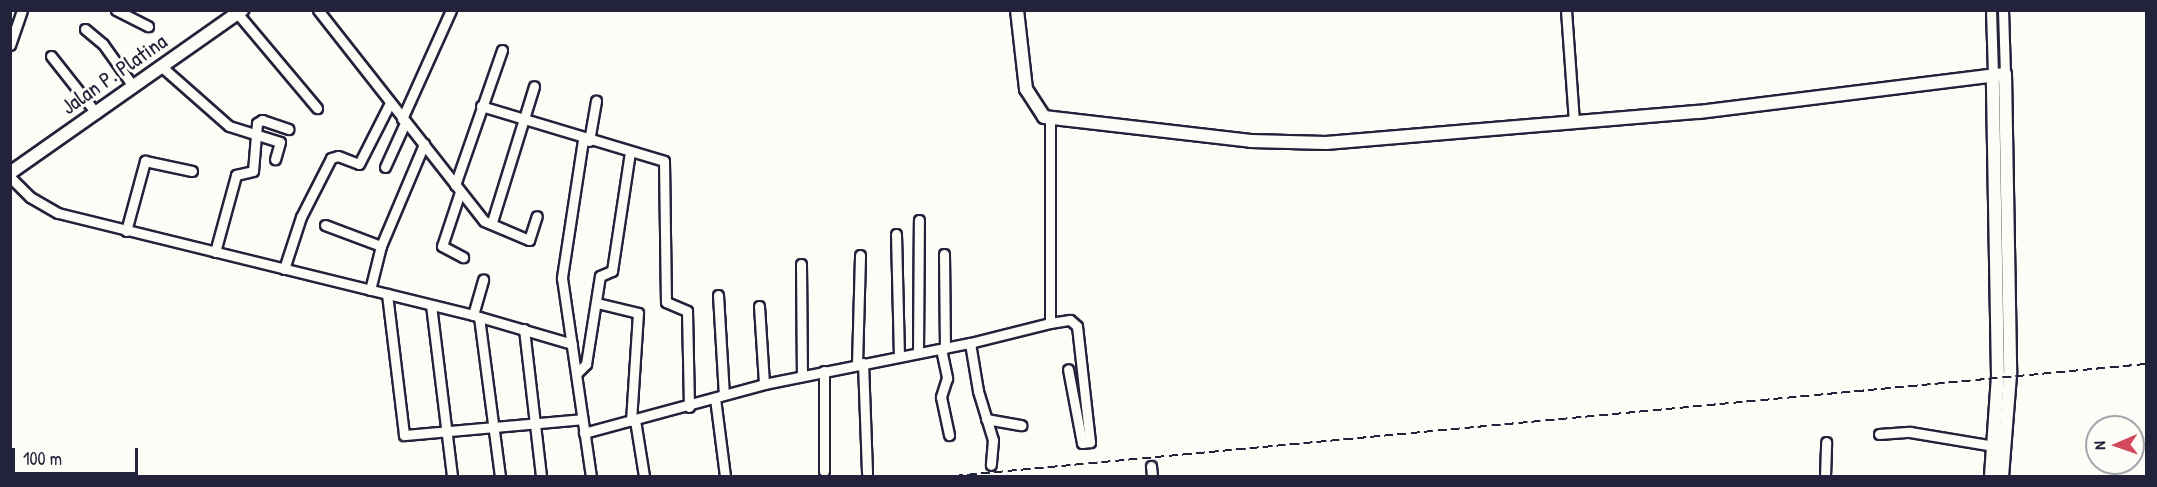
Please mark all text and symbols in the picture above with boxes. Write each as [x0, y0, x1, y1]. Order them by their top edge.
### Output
street label: Jalan P. Platina [56, 28, 172, 120]
north arrow [2085, 415, 2145, 475]
scale bar [15, 436, 141, 474]
text: N [2088, 441, 2110, 450]
text: 100 m [23, 446, 62, 471]

